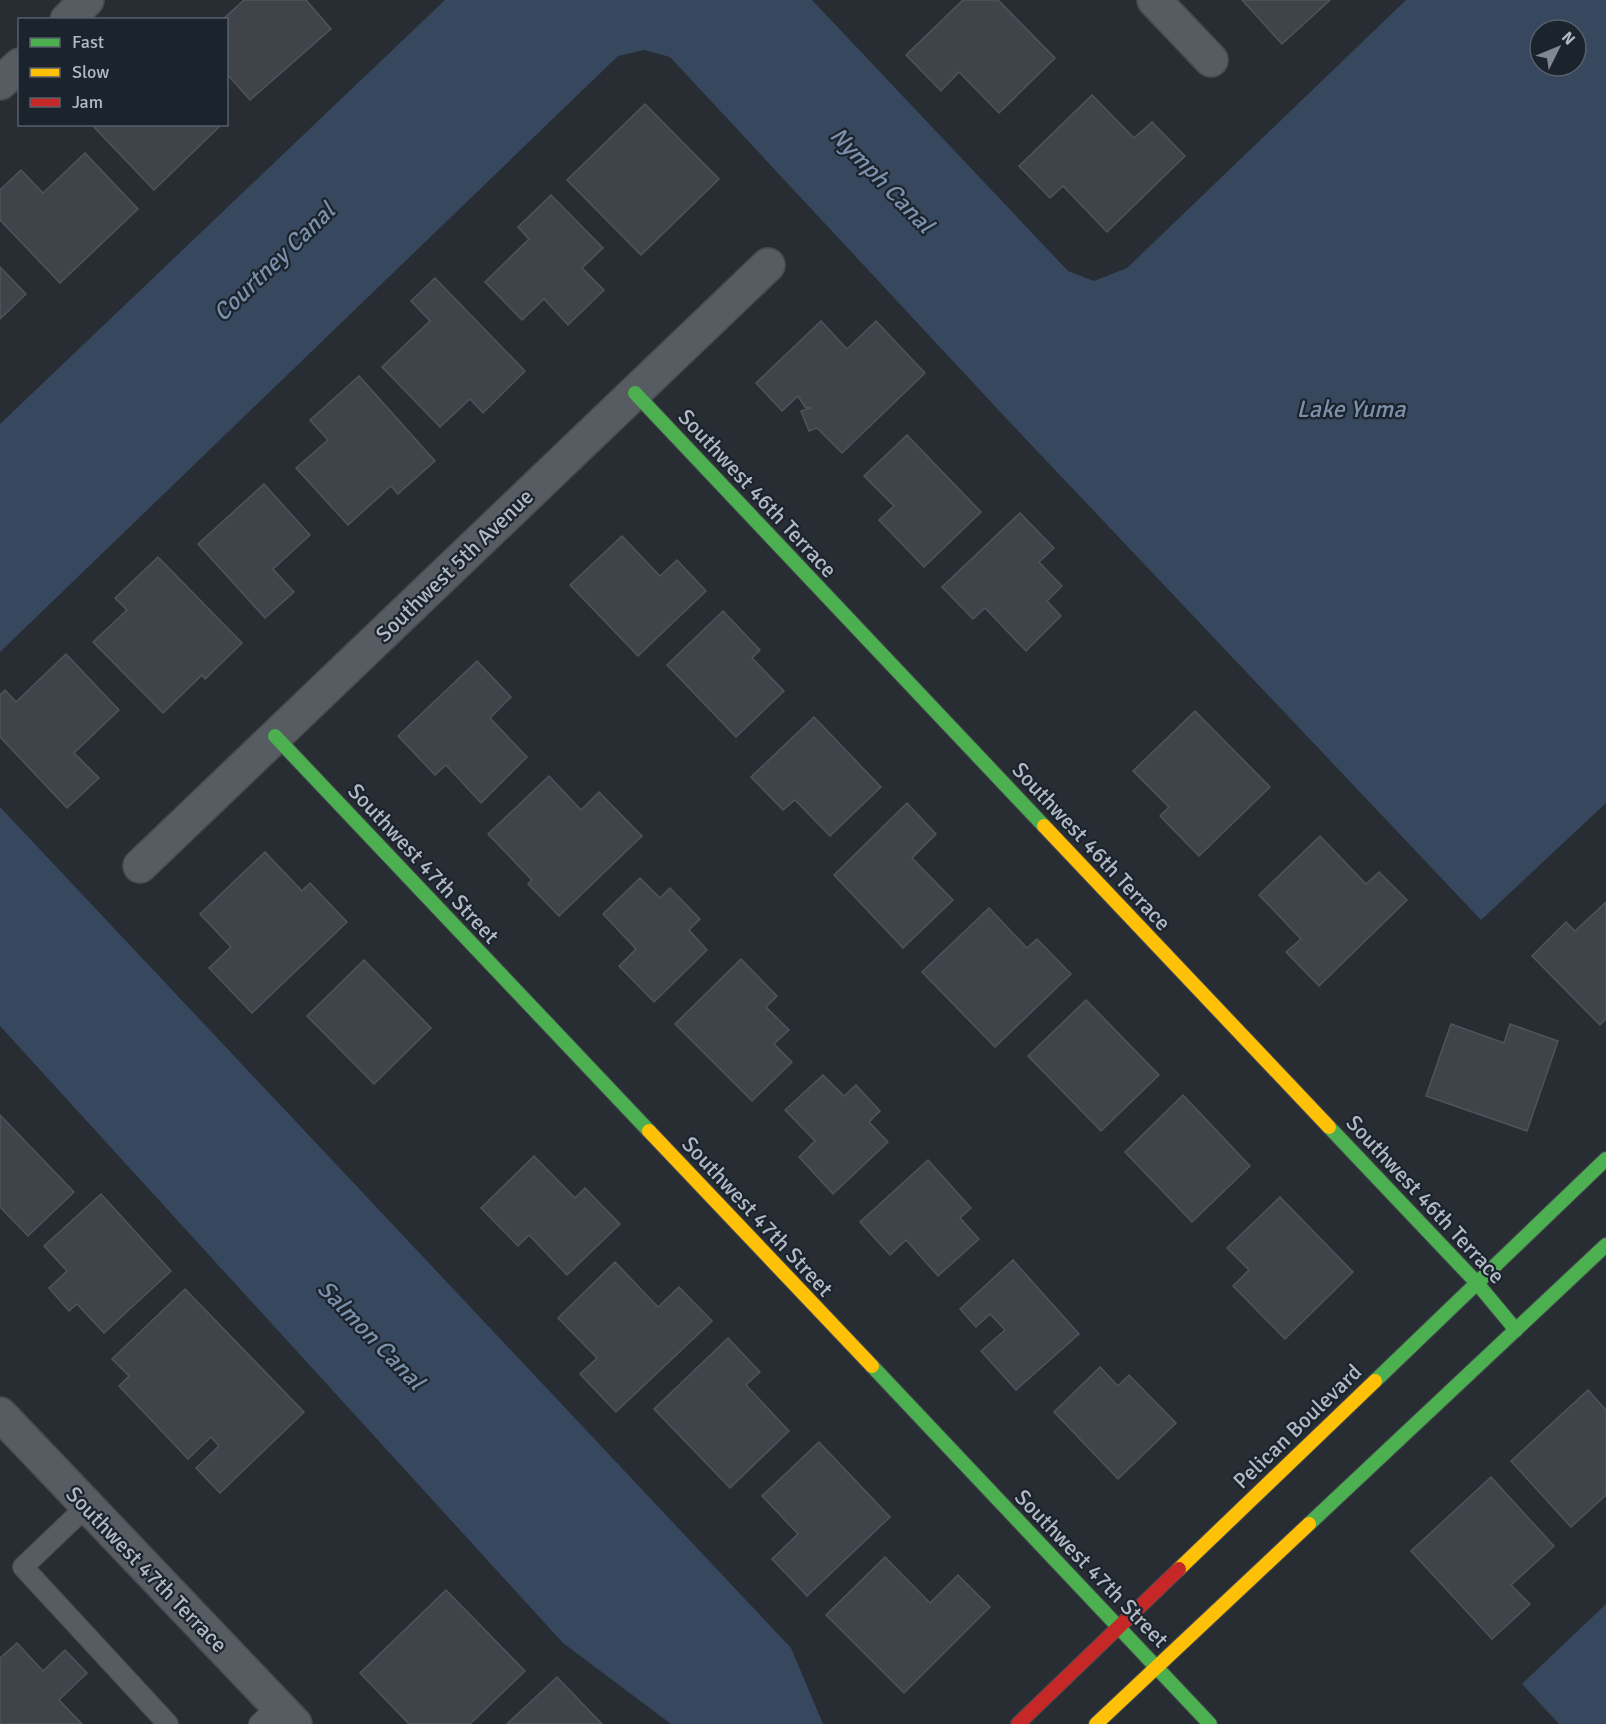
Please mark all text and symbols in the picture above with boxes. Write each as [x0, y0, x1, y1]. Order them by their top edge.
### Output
legend [18, 18, 228, 126]
north arrow [1528, 18, 1588, 78]
text: N [1557, 28, 1579, 49]
text: Fast [72, 31, 104, 53]
text: Slow [72, 61, 109, 83]
text: Jam [72, 91, 103, 113]
water label: Nymph Canal [824, 120, 942, 241]
water label: Courtney Canal [207, 195, 343, 328]
water label: Lake Yuma [1297, 394, 1406, 424]
street label: Southwest 46th Terrace [673, 404, 843, 583]
street label: Southwest 5th Avenue [370, 483, 539, 648]
street label: Southwest 46th Terrace [1007, 757, 1177, 936]
street label: Southwest 47th Street [342, 778, 505, 949]
street label: Southwest 46th Terrace [1341, 1110, 1511, 1289]
street label: Southwest 47th Street [676, 1131, 839, 1302]
water label: Salmon Canal [311, 1274, 432, 1398]
street label: Pelican Boulevard [1228, 1358, 1367, 1494]
street label: Southwest 47th Terrace [60, 1481, 233, 1658]
street label: Southwest 47th Street [1009, 1484, 1174, 1653]

